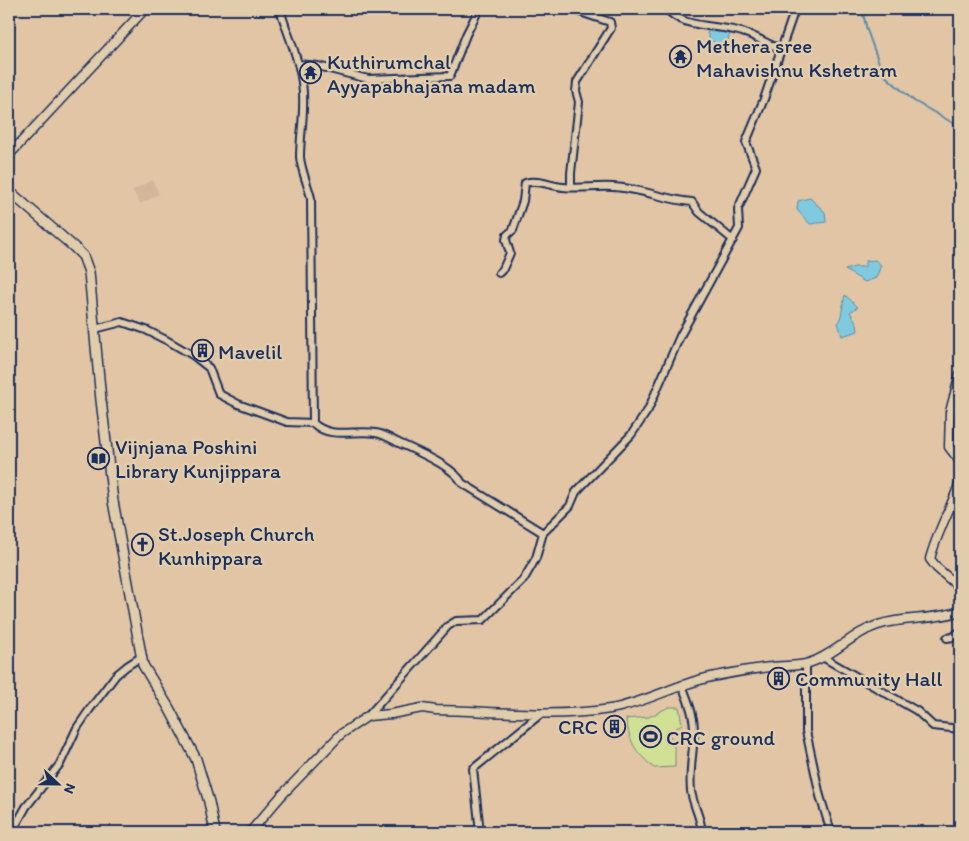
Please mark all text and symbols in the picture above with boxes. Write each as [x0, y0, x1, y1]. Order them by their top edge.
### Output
place label: Methera sree Mahavishnu Kshetram [696, 33, 898, 82]
temple icon: Methera sree Mahavishnu Kshetram [668, 45, 692, 69]
place label: Kuthirumchal Ayyapabhajana madam [327, 49, 536, 98]
temple icon: Kuthirumchal Ayyapabhajana madam [299, 61, 323, 85]
building icon: Mavelil [190, 339, 214, 363]
place label: Mavelil [218, 339, 282, 364]
place label: Vijnjana Poshini Library Kunjippara [115, 434, 281, 483]
library icon: Vijnjana Poshini Library Kunjippara [87, 446, 111, 470]
place label: St.Joseph Church Kunhippara [158, 521, 315, 570]
church icon: St.Joseph Church Kunhippara [130, 533, 154, 557]
building icon: Community Hall [767, 666, 791, 690]
place label: Community Hall [795, 666, 942, 691]
place label: CRC [558, 714, 598, 739]
building icon: CRC [602, 714, 626, 738]
sports icon: CRC ground [638, 725, 662, 749]
place label: CRC ground [666, 725, 776, 750]
north arrow [32, 758, 82, 808]
text: N [60, 781, 79, 796]

